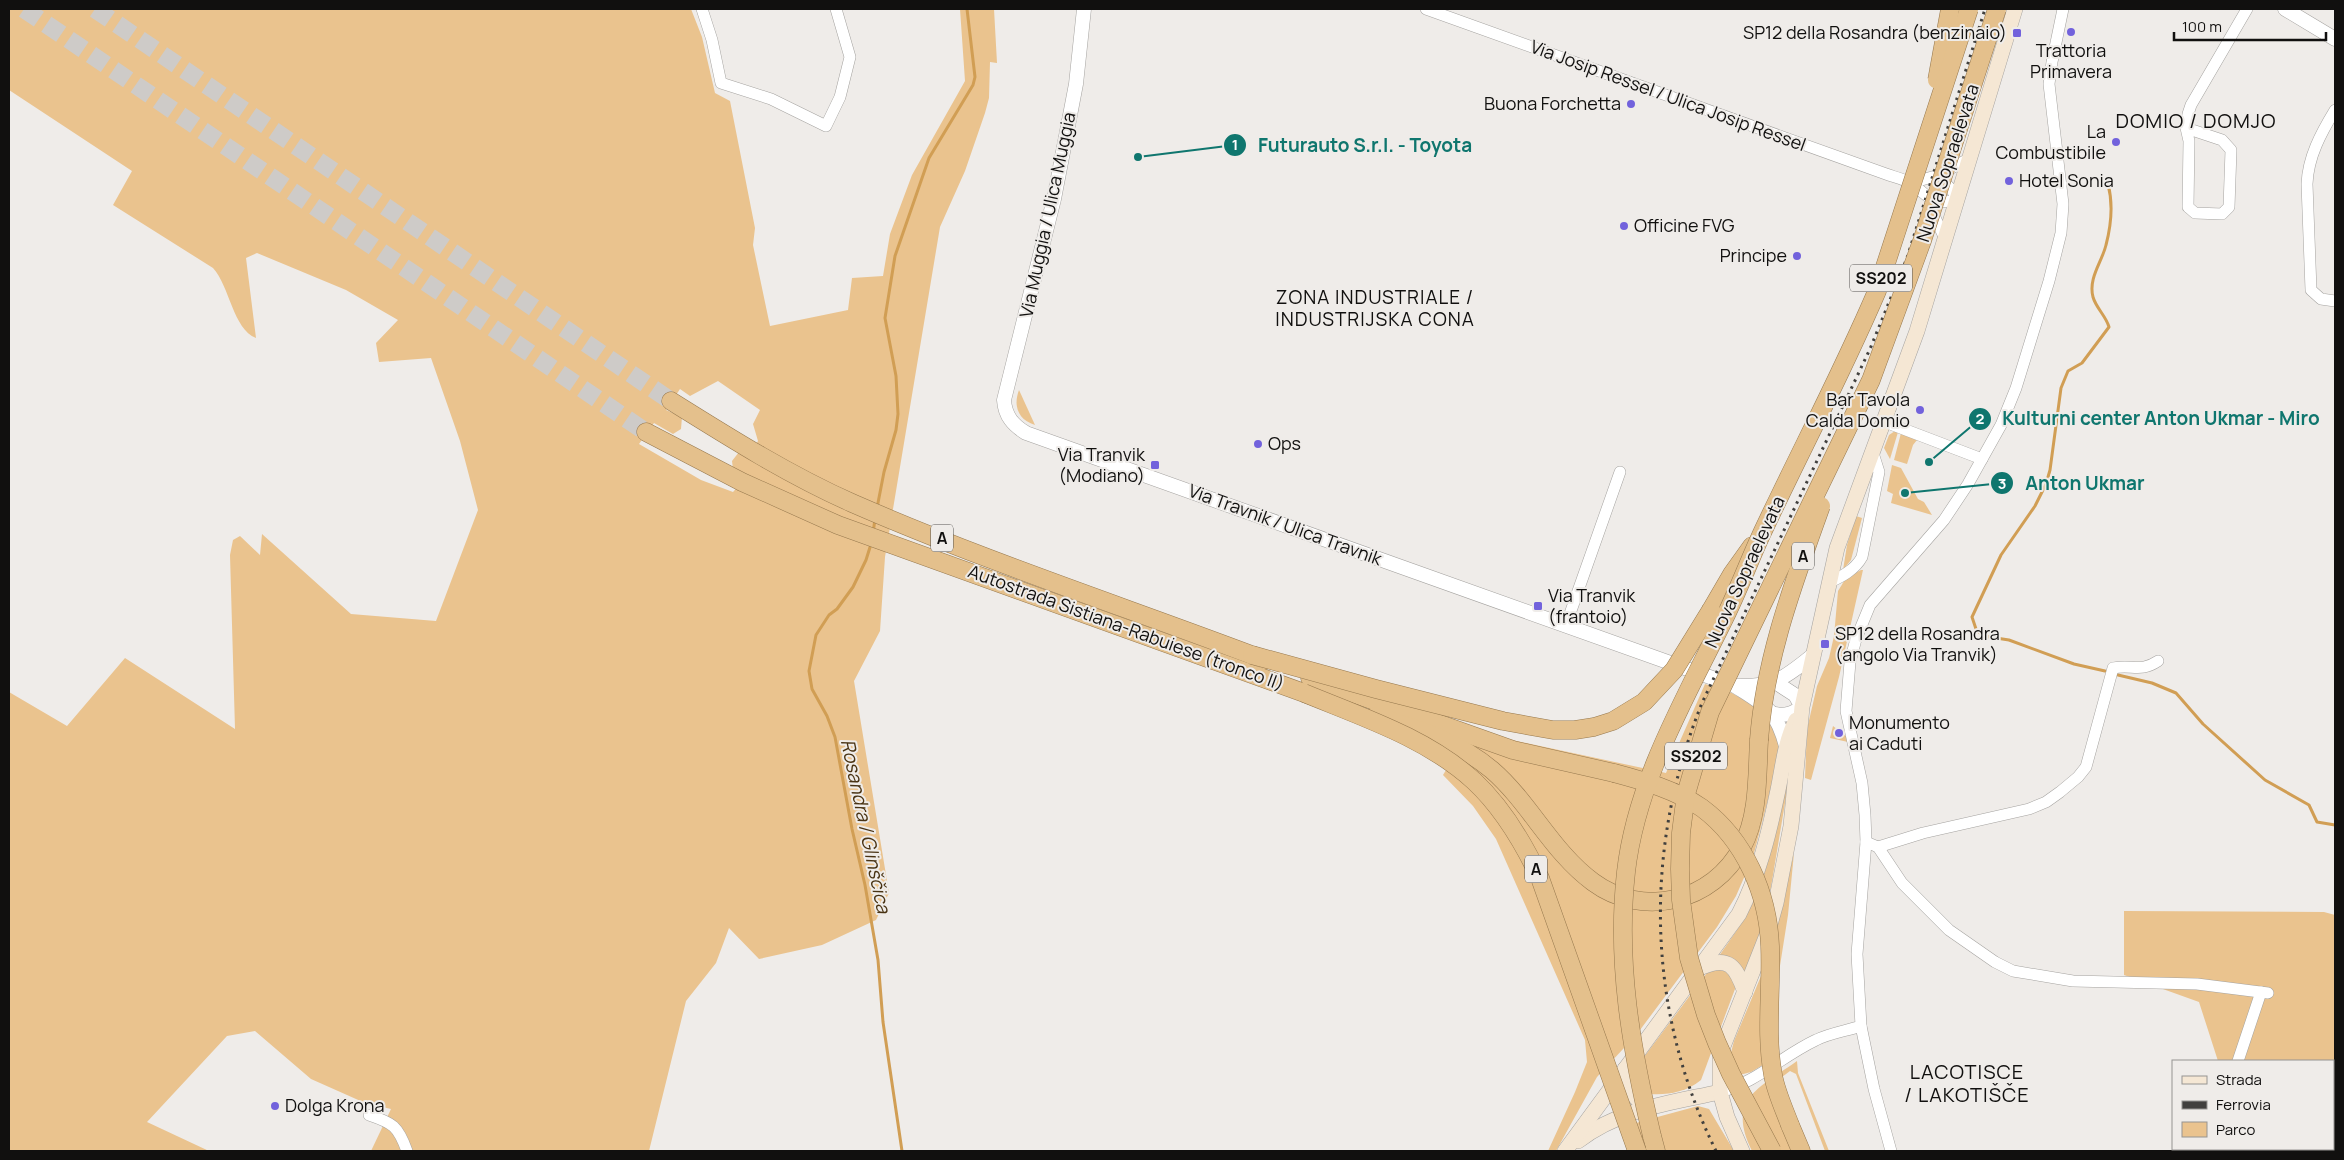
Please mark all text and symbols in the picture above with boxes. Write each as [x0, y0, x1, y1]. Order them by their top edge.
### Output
scale bar [2174, 10, 2326, 42]
text: 100 m [2182, 16, 2222, 37]
place label: SP12 della Rosandra (benzinaio) [1743, 20, 2007, 44]
marker: Trattoria Primavera [2065, 26, 2077, 38]
marker: SP12 della Rosandra (benzinaio) [2011, 27, 2023, 39]
street label: Via Josip Ressel / Ulica Josip Ressel [1527, 34, 1809, 156]
place label: Trattoria Primavera [2030, 38, 2112, 83]
street label: Nuova Sopraelevata [1910, 81, 1984, 245]
place label: Buona Forchetta [1484, 91, 1621, 115]
marker: Buona Forchetta [1625, 98, 1637, 110]
district label: DOMIO / DOMJO [2115, 107, 2277, 134]
street label: Via Muggia / Ulica Muggia [1013, 110, 1081, 320]
place label: La Combustibile [1995, 119, 2106, 164]
callout: Futurauto S.r.l. - Toyota [1223, 128, 1482, 162]
text: Futurauto S.r.l. - Toyota [1258, 132, 1472, 158]
text: 1 [1232, 134, 1238, 155]
marker: La Combustibile [2110, 136, 2122, 148]
place label: Hotel Sonia [2019, 168, 2114, 192]
marker: Hotel Sonia [2003, 175, 2015, 187]
place label: Officine FVG [1634, 213, 1735, 237]
marker: Officine FVG [1618, 220, 1630, 232]
place label: Principe [1720, 243, 1787, 267]
marker: Principe [1791, 250, 1803, 262]
road number: SS202 [1850, 264, 1912, 292]
district label: ZONA INDUSTRIALE / INDUSTRIJSKA CONA [1275, 284, 1475, 332]
place label: Bar Tavola Calda Domio [1806, 387, 1910, 432]
callout: Kulturni center Anton Ukmar - Miro [1967, 402, 2330, 436]
marker: Bar Tavola Calda Domio [1914, 404, 1926, 416]
text: Kulturni center Anton Ukmar - Miro [2002, 405, 2320, 431]
text: 2 [1976, 408, 1985, 429]
place label: Ops [1268, 431, 1301, 455]
marker: Ops [1252, 438, 1264, 450]
place label: Via Tranvik (Modiano) [1058, 442, 1146, 487]
marker: Via Tranvik (Modiano) [1149, 459, 1161, 471]
callout: Anton Ukmar [1990, 466, 2154, 500]
text: Anton Ukmar [2025, 470, 2145, 496]
text: 3 [1998, 473, 2006, 494]
street label: Via Travnik / Ulica Travnik [1185, 478, 1386, 571]
street label: Nuova Sopraelevata [1698, 492, 1790, 651]
road number: A [931, 524, 953, 552]
road number: A [1792, 542, 1814, 570]
street label: Autostrada Sistiana-Rabuiese (tronco II) [965, 559, 1288, 696]
place label: Via Tranvik (frantoio) [1548, 583, 1636, 628]
marker: Via Tranvik (frantoio) [1532, 600, 1544, 612]
place label: SP12 della Rosandra (angolo Via Tranvik) [1835, 621, 2000, 666]
marker: SP12 della Rosandra (angolo Via Tranvik) [1819, 638, 1831, 650]
place label: Monumento ai Caduti [1849, 710, 1950, 755]
marker: Monumento ai Caduti [1833, 727, 1845, 739]
water label: Rosandra / Glinščica [835, 737, 897, 917]
road number: SS202 [1665, 742, 1727, 769]
road number: A [1525, 856, 1547, 882]
district label: LACOTISCE / LAKOTIŠČE [1904, 1058, 2030, 1108]
legend [2172, 1060, 2334, 1150]
text: Strada [2216, 1069, 2262, 1090]
place label: Dolga Krona [285, 1093, 385, 1117]
text: Ferrovia [2216, 1094, 2271, 1115]
marker: Dolga Krona [269, 1100, 281, 1112]
text: Parco [2216, 1119, 2255, 1140]

